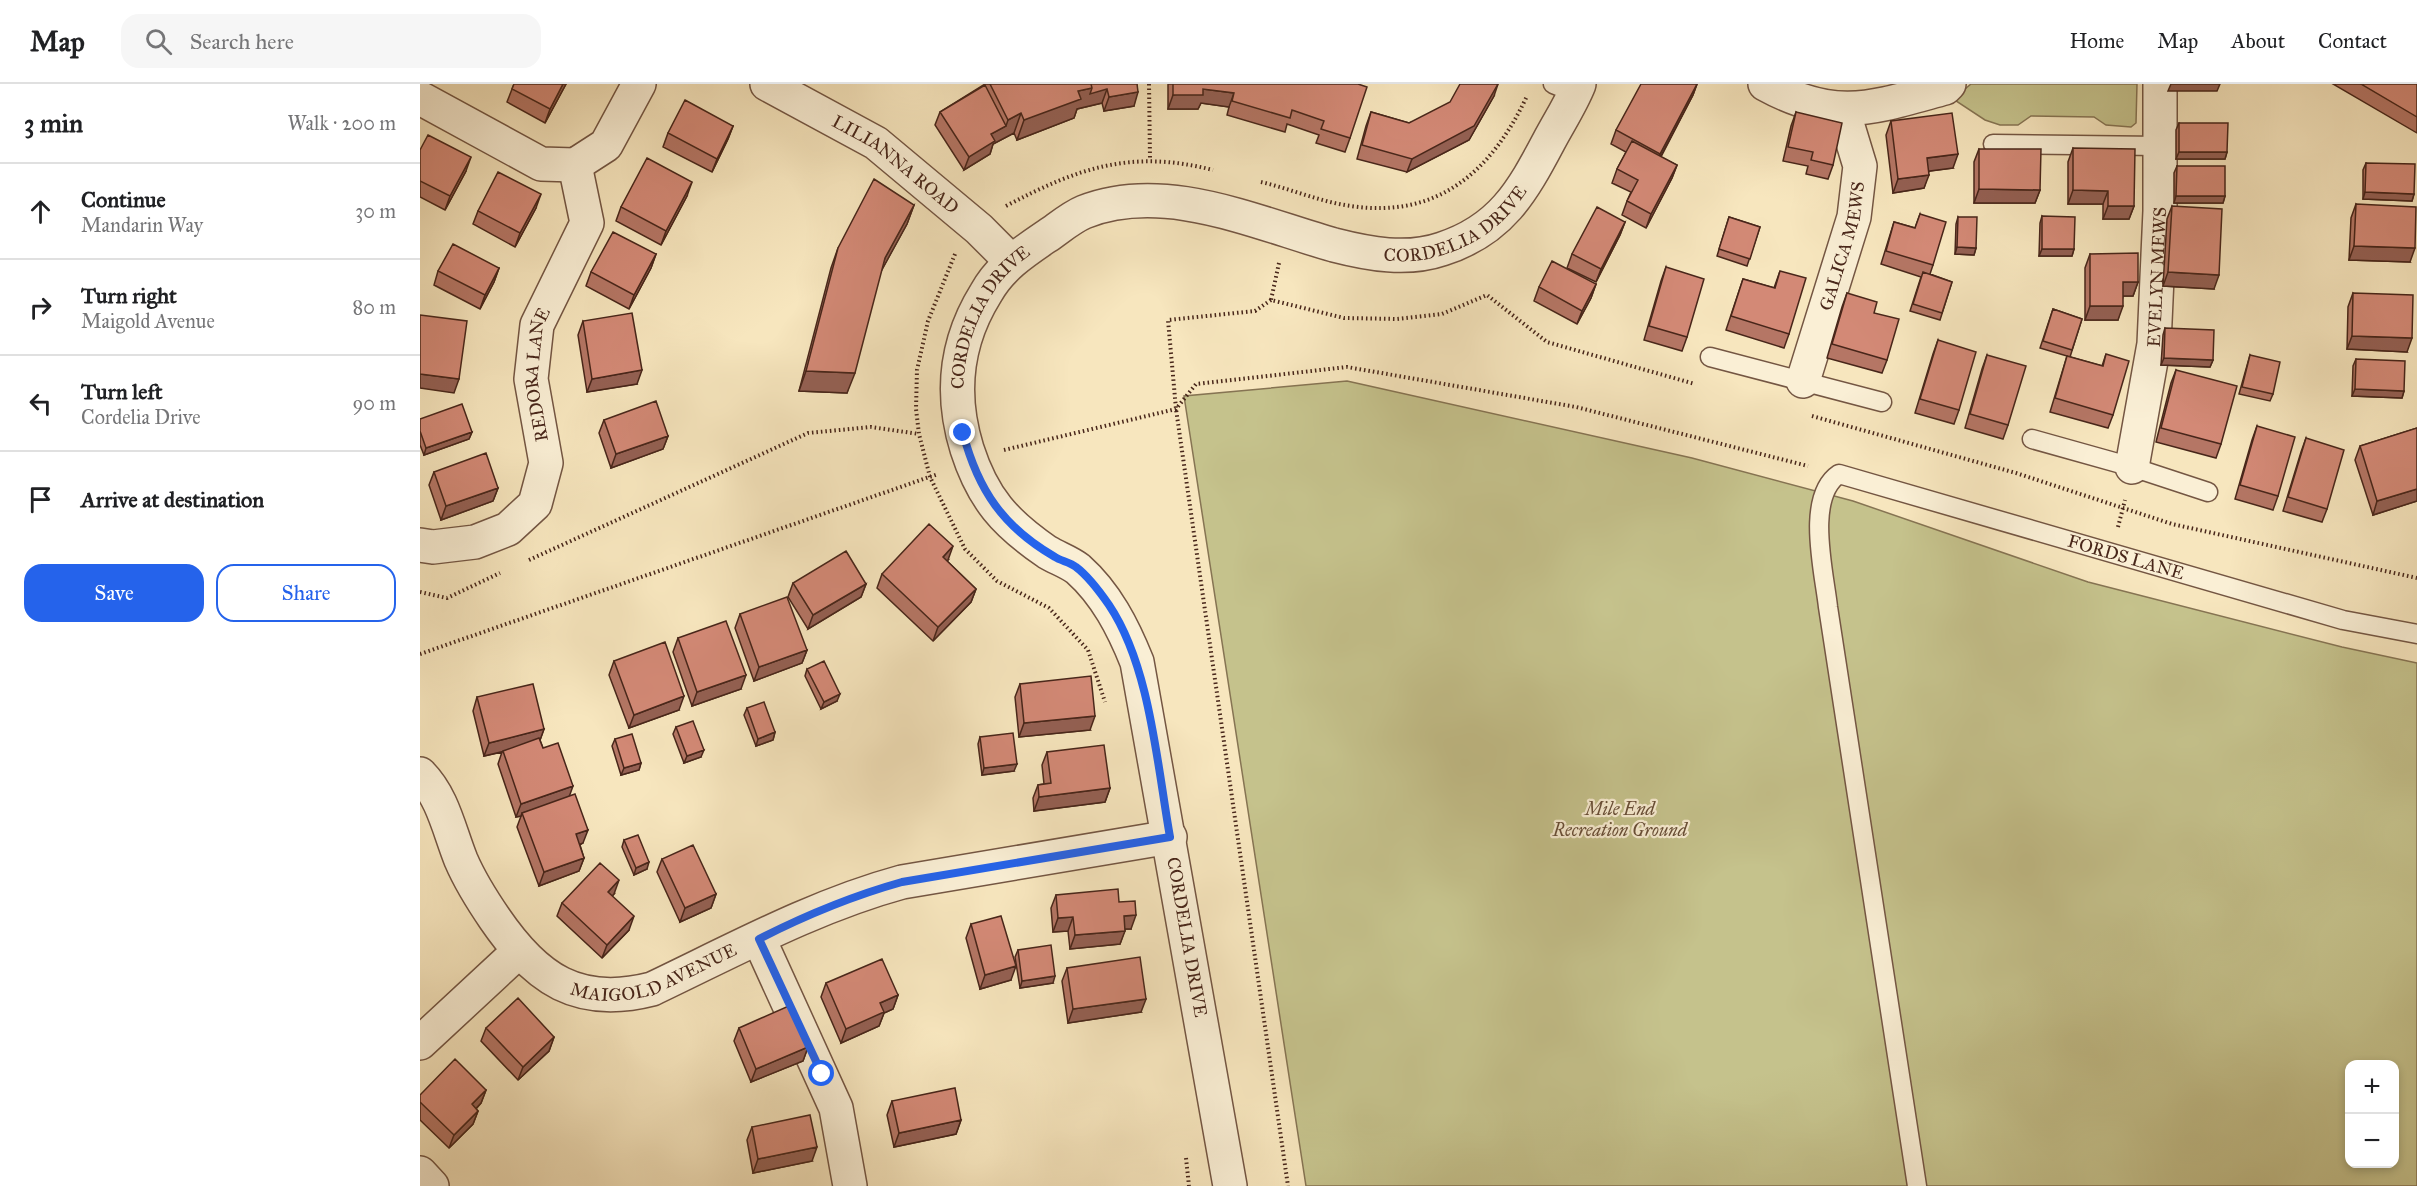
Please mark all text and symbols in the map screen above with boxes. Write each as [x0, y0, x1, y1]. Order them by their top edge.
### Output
search box [121, 14, 541, 68]
text: Map [30, 24, 85, 59]
icon: search [142, 25, 175, 58]
text: Search here [190, 28, 294, 55]
text: Home [2069, 28, 2124, 54]
text: Map [2157, 28, 2198, 54]
text: About [2231, 28, 2285, 54]
text: Contact [2318, 28, 2387, 54]
text: 3 min [24, 107, 83, 139]
street label: LILIANNA ROAD [828, 110, 963, 218]
text: Walk · 200 m [288, 111, 396, 135]
street label: GALICA MEWS [1815, 180, 1869, 313]
street label: CORDELIA DRIVE [1383, 181, 1531, 266]
text: Continue [81, 186, 166, 213]
icon: ahead [24, 195, 57, 228]
text: 30 m [355, 199, 396, 223]
street label: EVELYN MEWS [2143, 206, 2171, 348]
text: Mandarin Way [81, 213, 203, 237]
street label: CORDELIA DRIVE [947, 241, 1034, 390]
text: Turn right [81, 282, 177, 309]
icon: right [24, 291, 57, 324]
text: 80 m [353, 295, 396, 319]
street label: REDORA LANE [520, 304, 555, 444]
text: Maigold Avenue [81, 309, 215, 333]
text: Turn left [81, 378, 163, 405]
icon: left [24, 387, 57, 420]
text: 90 m [353, 391, 396, 415]
text: Cordelia Drive [81, 405, 200, 429]
route end [949, 419, 975, 445]
icon: arrive [24, 483, 57, 516]
text: Arrive at destination [81, 486, 264, 513]
street label: FORDS LANE [2065, 530, 2187, 585]
button: Save [24, 564, 204, 622]
button: Share [216, 564, 396, 622]
park label: Mile End Recreation Ground [1552, 798, 1689, 841]
street label: CORDELIA DRIVE [1162, 855, 1212, 1019]
street label: MAIGOLD AVENUE [568, 939, 740, 1006]
route start [808, 1060, 834, 1086]
map controls [2345, 1060, 2399, 1168]
button: + [2345, 1060, 2399, 1114]
button: − [2345, 1114, 2399, 1168]

